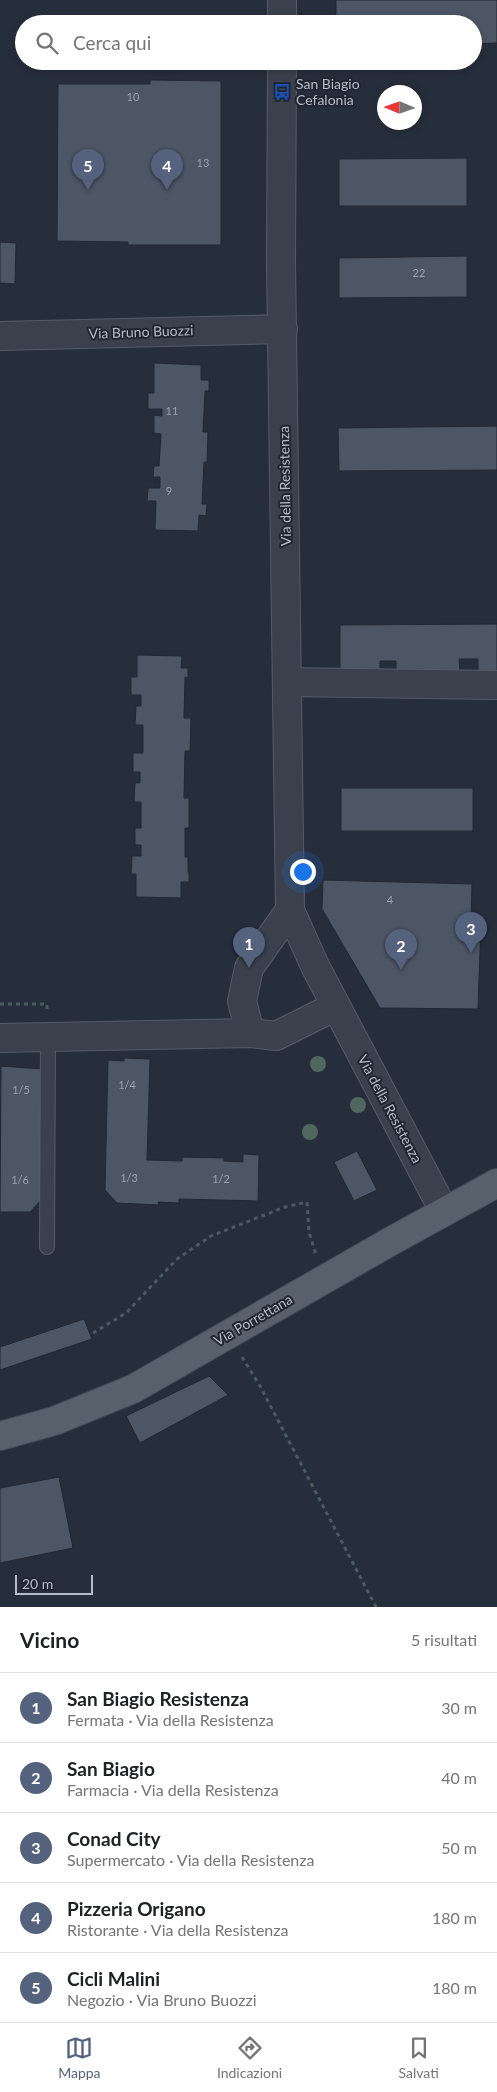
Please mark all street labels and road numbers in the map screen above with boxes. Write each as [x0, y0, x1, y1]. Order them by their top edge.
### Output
street label: Via Bruno Buozzi [88, 321, 194, 342]
street label: Via della Resistenza [275, 426, 294, 546]
street label: Via della Resistenza [355, 1052, 426, 1166]
street label: Via Porrettana [210, 1290, 295, 1349]

